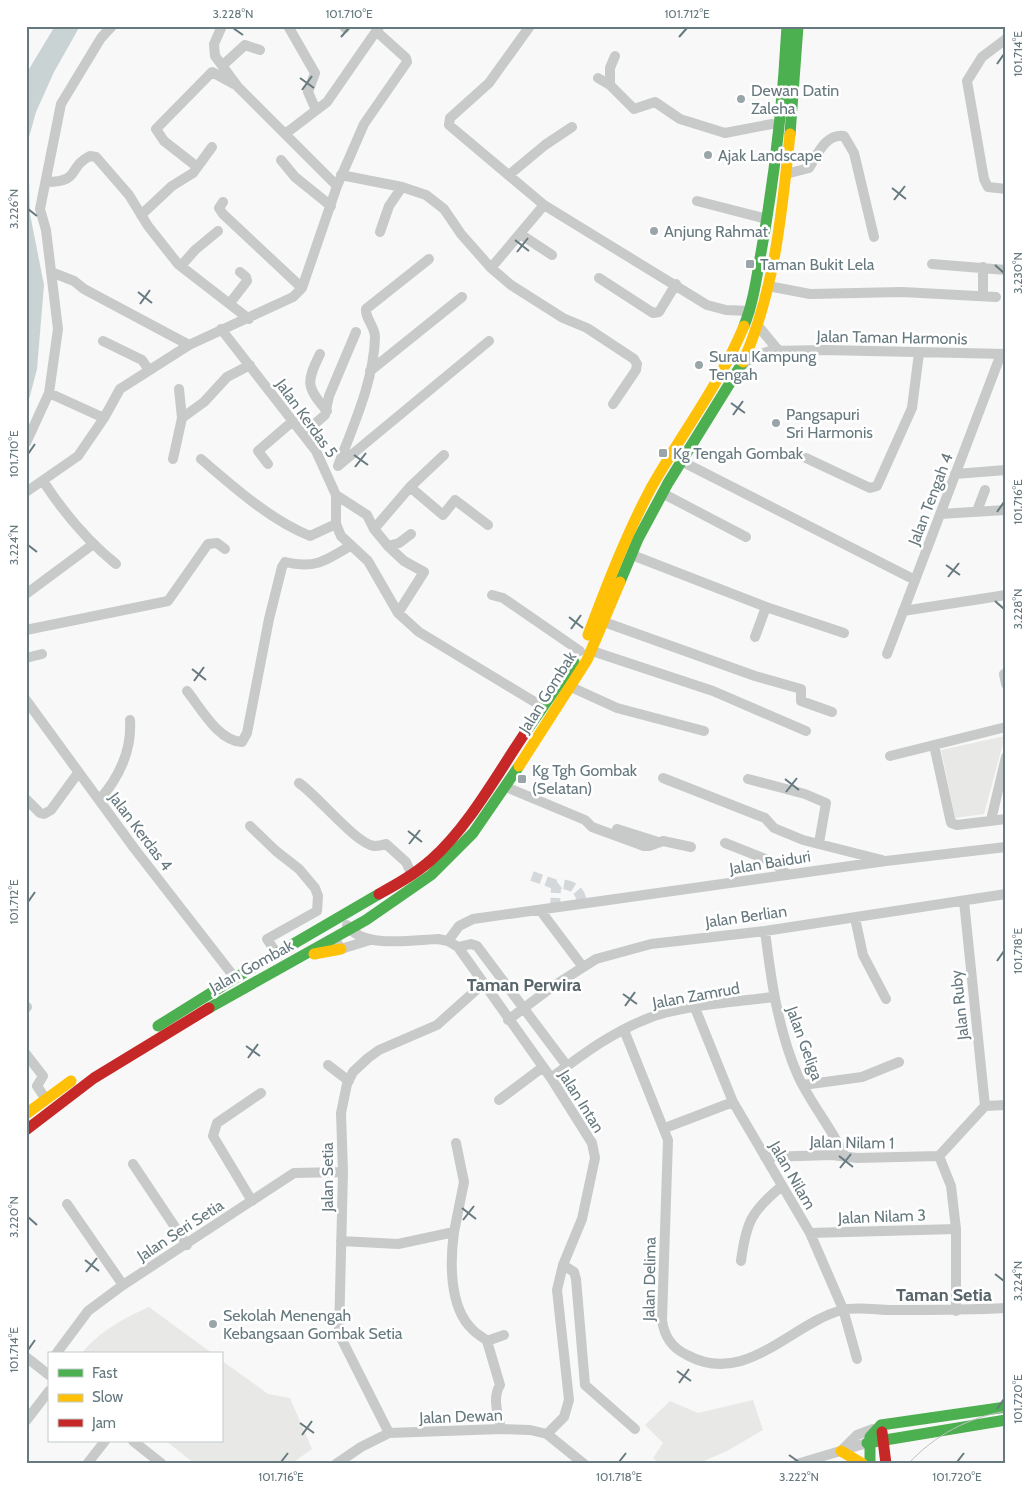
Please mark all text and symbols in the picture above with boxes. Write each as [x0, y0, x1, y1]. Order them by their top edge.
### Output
text: 3.228°N [213, 6, 253, 21]
text: 101.710°E [325, 6, 373, 21]
text: 101.712°E [664, 6, 710, 21]
text: 101.714°E [1010, 31, 1025, 77]
place label: Dewan Datin Zaleha [751, 81, 839, 118]
marker: Dewan Datin Zaleha [735, 93, 747, 105]
place label: Ajak Landscape [718, 146, 822, 165]
marker: Ajak Landscape [702, 149, 714, 161]
text: 3.226°N [6, 189, 21, 229]
place label: Anjung Rahmat [664, 222, 769, 241]
marker: Anjung Rahmat [648, 225, 660, 237]
text: 3.230°N [1010, 252, 1025, 294]
place label: Taman Bukit Lela [760, 255, 875, 274]
marker: Taman Bukit Lela [744, 258, 756, 270]
street label: Jalan Taman Harmonis [815, 327, 968, 348]
place label: Surau Kampung Tengah [709, 347, 817, 384]
marker: Surau Kampung Tengah [693, 359, 705, 371]
street label: Jalan Kerdas 5 [271, 374, 341, 461]
place label: Pangsapuri Sri Harmonis [786, 405, 873, 442]
marker: Pangsapuri Sri Harmonis [770, 417, 782, 429]
text: 101.710°E [6, 430, 21, 478]
place label: Kg Tengah Gombak [673, 444, 804, 463]
marker: Kg Tengah Gombak [657, 447, 669, 459]
street label: Jalan Tengah 4 [904, 450, 957, 549]
text: 101.716°E [1010, 479, 1025, 525]
text: 3.224°N [6, 525, 21, 565]
text: 3.228°N [1010, 589, 1025, 629]
street label: Jalan Gombak [514, 647, 581, 738]
place label: Kg Tgh Gombak (Selatan) [532, 761, 638, 798]
marker: Kg Tgh Gombak (Selatan) [516, 773, 528, 785]
street label: Jalan Kerdas 4 [104, 788, 176, 874]
street label: Jalan Baiduri [727, 847, 812, 878]
text: 101.712°E [6, 879, 21, 925]
street label: Jalan Berlian [703, 901, 788, 932]
text: 101.718°E [1010, 928, 1025, 974]
street label: Jalan Gombak [205, 935, 297, 998]
street label: Jalan Ruby [946, 969, 973, 1042]
district label: Taman Perwira [467, 974, 581, 996]
street label: Jalan Zamrud [650, 978, 741, 1013]
street label: Jalan Geliga [782, 1003, 827, 1083]
street label: Jalan Intan [554, 1066, 608, 1136]
street label: Jalan Nilam 1 [809, 1132, 894, 1153]
street label: Jalan Nilam [765, 1137, 820, 1213]
street label: Jalan Setia [318, 1142, 337, 1213]
street label: Jalan Seri Setia [133, 1195, 227, 1266]
text: 3.220°N [6, 1196, 21, 1238]
street label: Jalan Nilam 3 [837, 1205, 926, 1228]
street label: Jalan Delima [639, 1236, 660, 1322]
text: 3.224°N [1010, 1261, 1025, 1301]
district label: Taman Setia [896, 1284, 992, 1306]
place label: Sekolah Menengah Kebangsaan Gombak Setia [223, 1306, 403, 1343]
marker: Sekolah Menengah Kebangsaan Gombak Setia [207, 1318, 219, 1330]
text: 101.714°E [6, 1327, 21, 1373]
legend [48, 1352, 222, 1442]
text: Fast [92, 1364, 117, 1382]
text: 101.720°E [1010, 1374, 1025, 1424]
text: Slow [92, 1388, 123, 1406]
street label: Jalan Dewan [418, 1406, 503, 1427]
text: Jam [91, 1414, 116, 1432]
text: 101.716°E [258, 1469, 304, 1484]
text: 101.718°E [596, 1469, 642, 1484]
text: 3.222°N [779, 1469, 819, 1484]
text: 101.720°E [932, 1469, 982, 1484]

